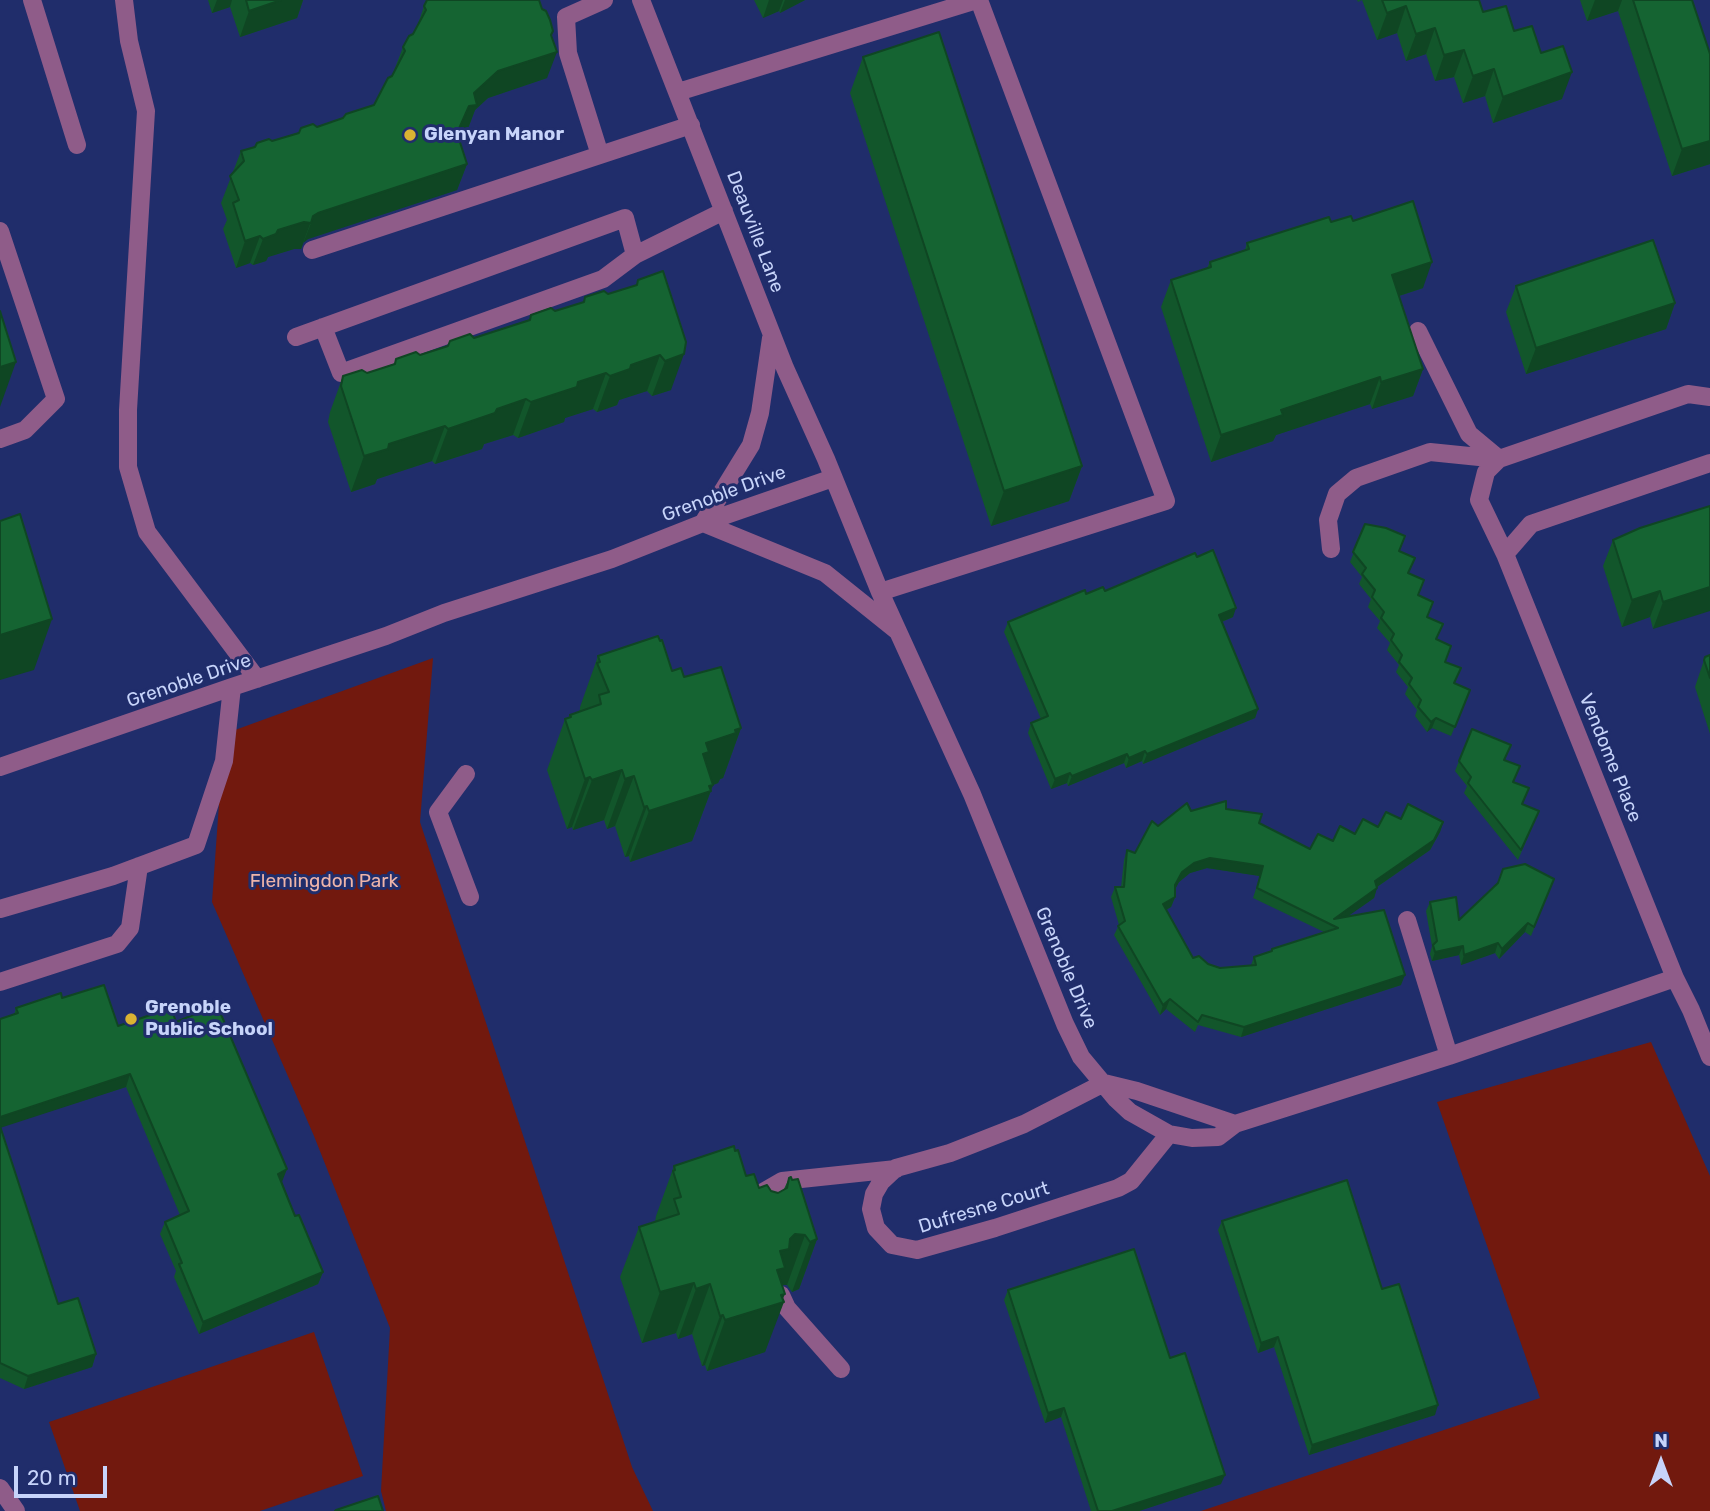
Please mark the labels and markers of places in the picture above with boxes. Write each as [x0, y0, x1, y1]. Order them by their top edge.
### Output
place label: Glenyan Manor [424, 124, 564, 146]
marker: Glenyan Manor [402, 127, 418, 143]
place label: Grenoble Public School [145, 997, 273, 1041]
marker: Grenoble Public School [123, 1011, 139, 1027]

